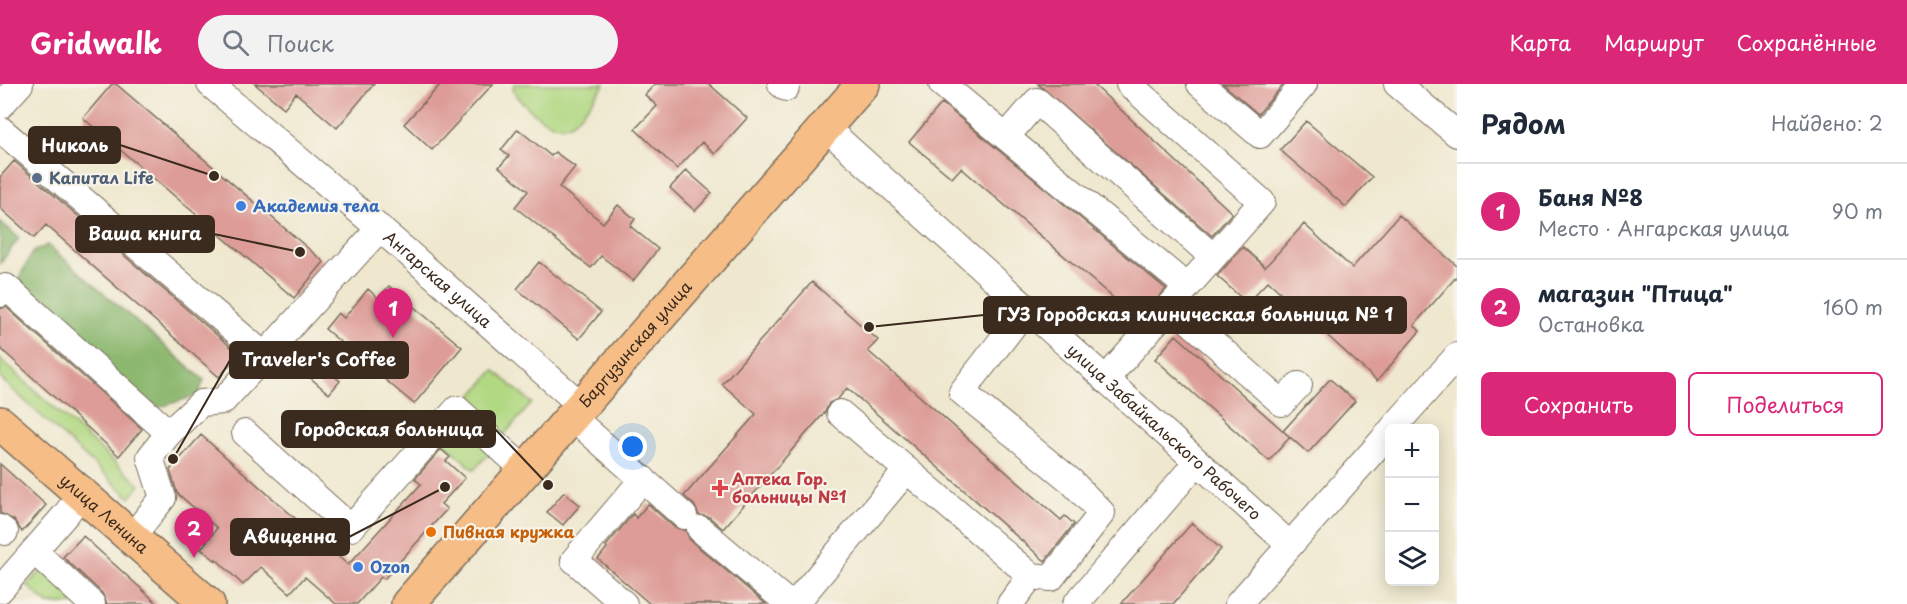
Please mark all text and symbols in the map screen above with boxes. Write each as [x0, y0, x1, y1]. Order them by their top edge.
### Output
search box [198, 15, 618, 69]
text: Gridwalk [30, 21, 162, 64]
icon: search [219, 26, 252, 59]
text: Поиск [267, 26, 334, 59]
text: Карта [1510, 26, 1571, 58]
text: Маршрут [1604, 26, 1704, 58]
text: Сохранённые [1737, 26, 1877, 58]
text: Рядом [1481, 104, 1566, 143]
text: Найдено: 2 [1771, 108, 1883, 138]
callout: Николь [29, 127, 120, 163]
text: Николь [42, 131, 108, 158]
place label: Капитал Life [49, 165, 154, 189]
marker: Капитал Life [30, 171, 44, 185]
text: Баня №8 [1538, 180, 1643, 213]
place label: Академия тела [253, 193, 380, 217]
text: 1 [1496, 196, 1505, 226]
text: 90 m [1832, 196, 1883, 226]
marker: Академия тела [234, 199, 248, 213]
text: Место · Ангарская улица [1538, 213, 1789, 243]
callout: Ваша книга [76, 216, 214, 252]
text: Ваша книга [88, 219, 202, 246]
street label: Ангарская улица [379, 224, 498, 333]
street label: Баргузинская улица [572, 275, 697, 412]
text: магазин "Птица" [1538, 276, 1733, 309]
pin: 1 [374, 288, 412, 338]
text: 2 [1493, 292, 1508, 322]
text: 160 m [1823, 292, 1883, 322]
callout: ГУЗ Городская клиническая больница № 1 [984, 297, 1406, 333]
text: ГУЗ Городская клиническая больница № 1 [997, 300, 1393, 327]
text: Остановка [1538, 309, 1644, 339]
street label: улица Забайкальского Рабочего [1062, 337, 1267, 525]
callout: Traveler's Coffee [230, 342, 408, 378]
text: Traveler's Coffee [242, 345, 396, 372]
button: Сохранить [1481, 372, 1676, 436]
button: Поделиться [1688, 372, 1883, 436]
callout: Городская больница [282, 411, 495, 447]
text: Городская больница [294, 415, 484, 442]
map controls [1385, 424, 1439, 586]
button: + [1385, 424, 1439, 478]
your location [618, 432, 647, 461]
place label: Аптека Гор. больницы №1 [732, 466, 847, 508]
street label: улица Ленина [55, 467, 155, 558]
button: − [1385, 478, 1439, 532]
marker: Аптека Гор. больницы №1 [713, 481, 727, 495]
pin: 2 [174, 508, 214, 558]
callout: Авиценна [231, 519, 349, 555]
place label: Пивная кружка [443, 519, 575, 543]
text: Авиценна [243, 522, 337, 549]
marker: Пивная кружка [424, 525, 438, 539]
button: layers [1385, 532, 1439, 586]
place label: Ozon [370, 554, 410, 578]
marker: Ozon [351, 560, 365, 574]

